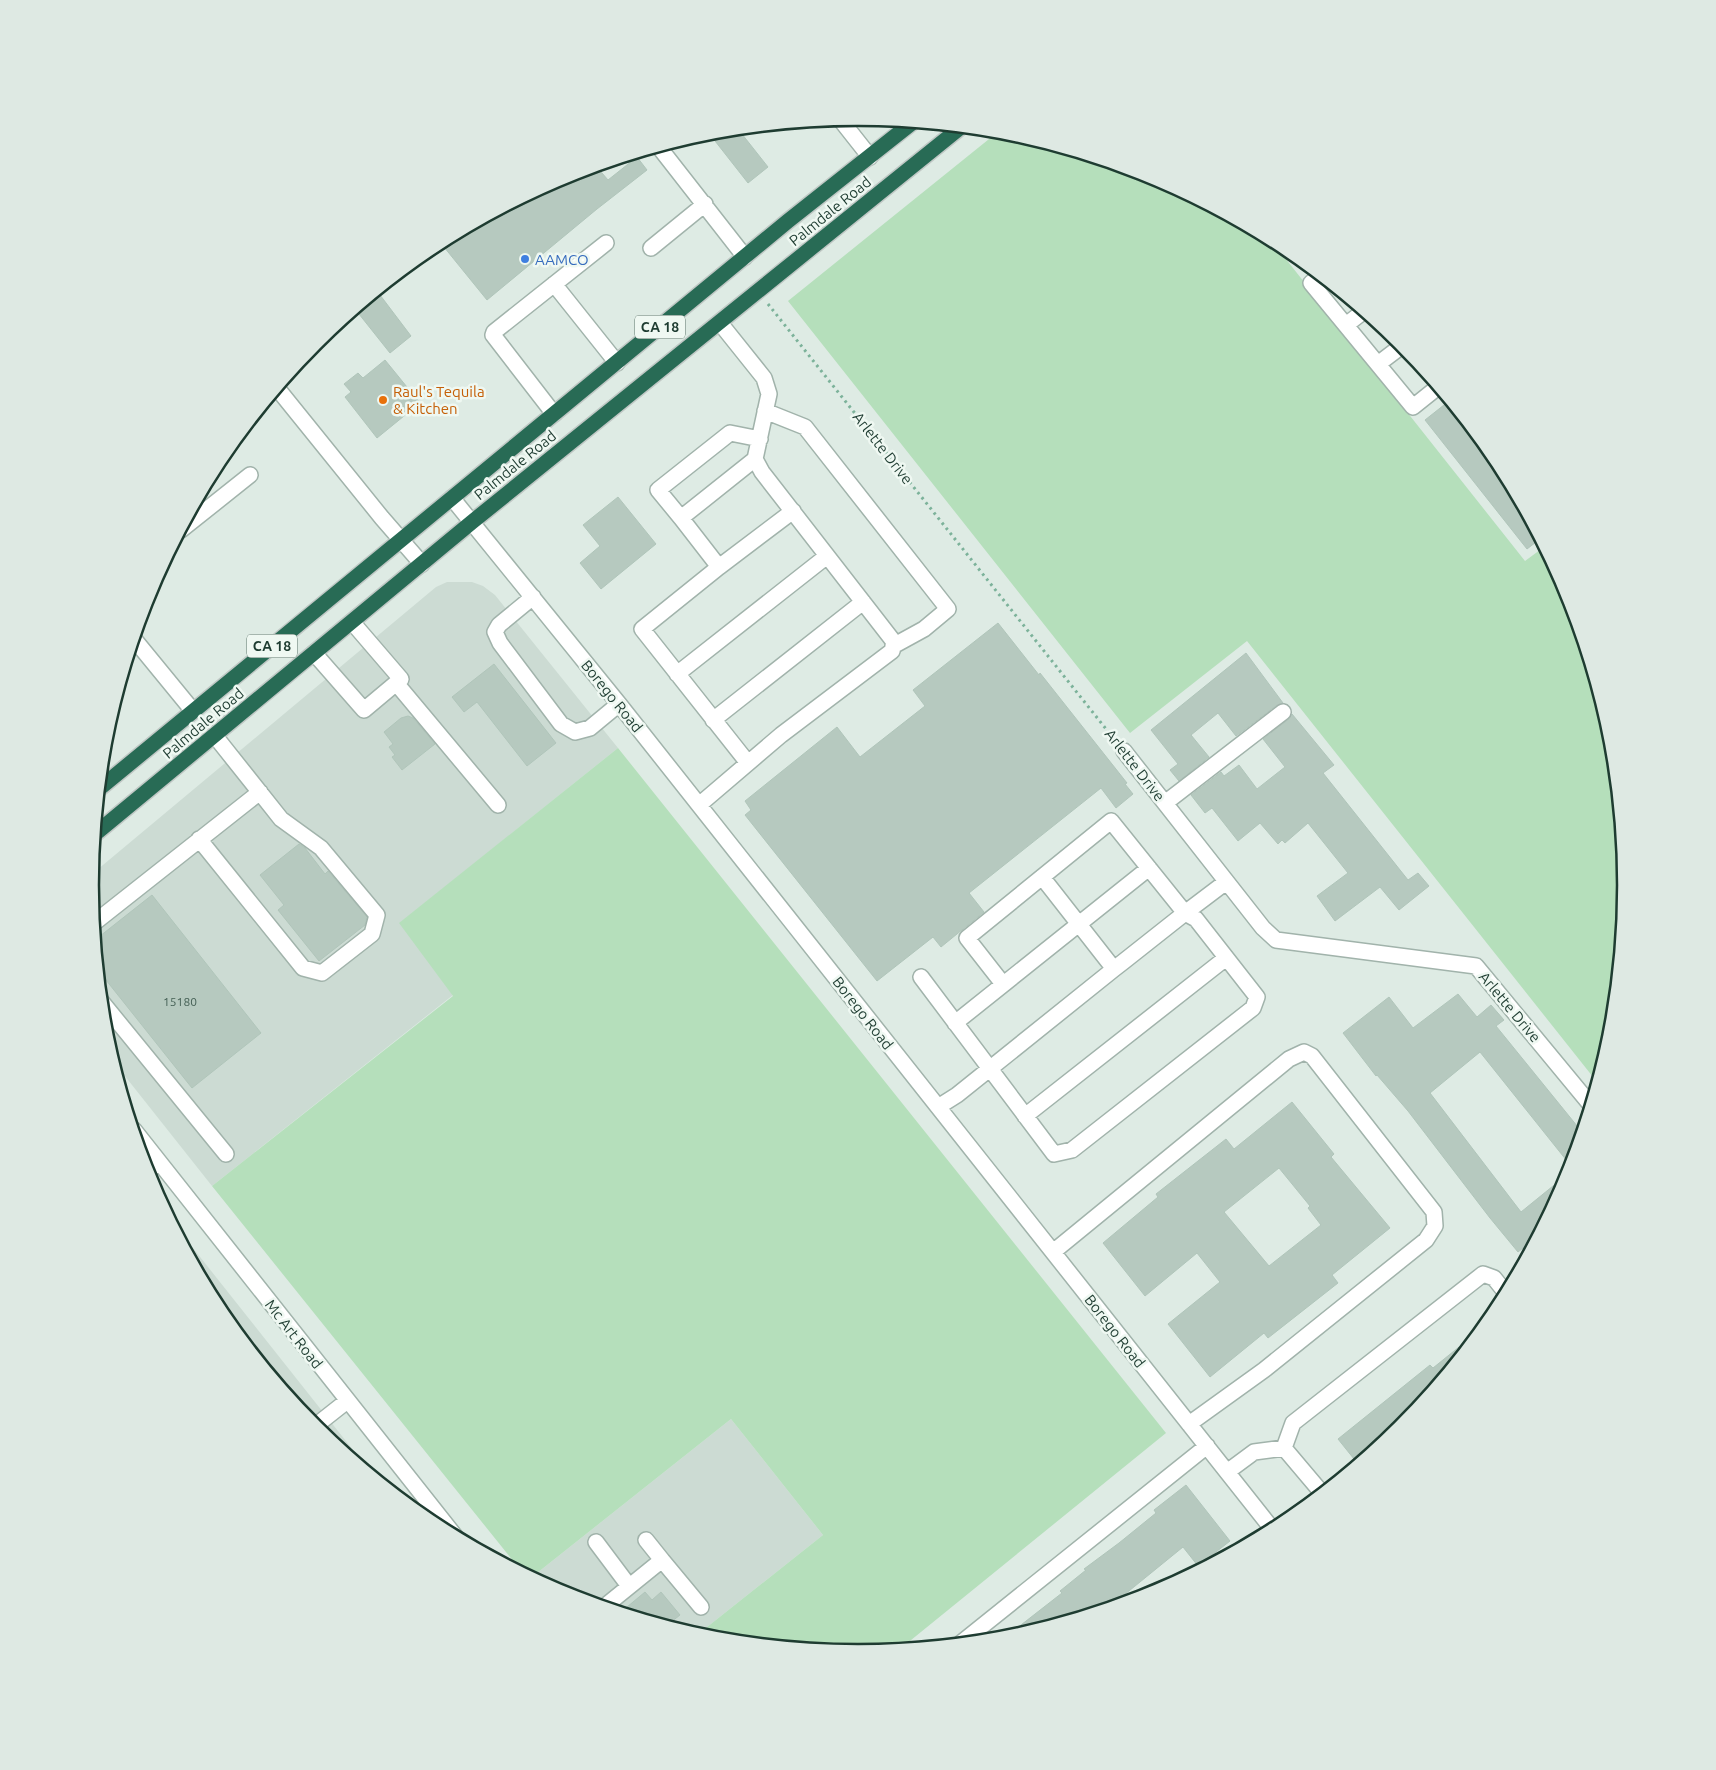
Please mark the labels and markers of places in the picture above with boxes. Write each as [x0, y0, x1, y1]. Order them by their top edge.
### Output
place label: AAMCO [535, 251, 589, 268]
marker: AAMCO [519, 253, 531, 265]
place label: Raul's Tequila & Kitchen [393, 383, 485, 417]
marker: Raul's Tequila & Kitchen [377, 394, 389, 406]

